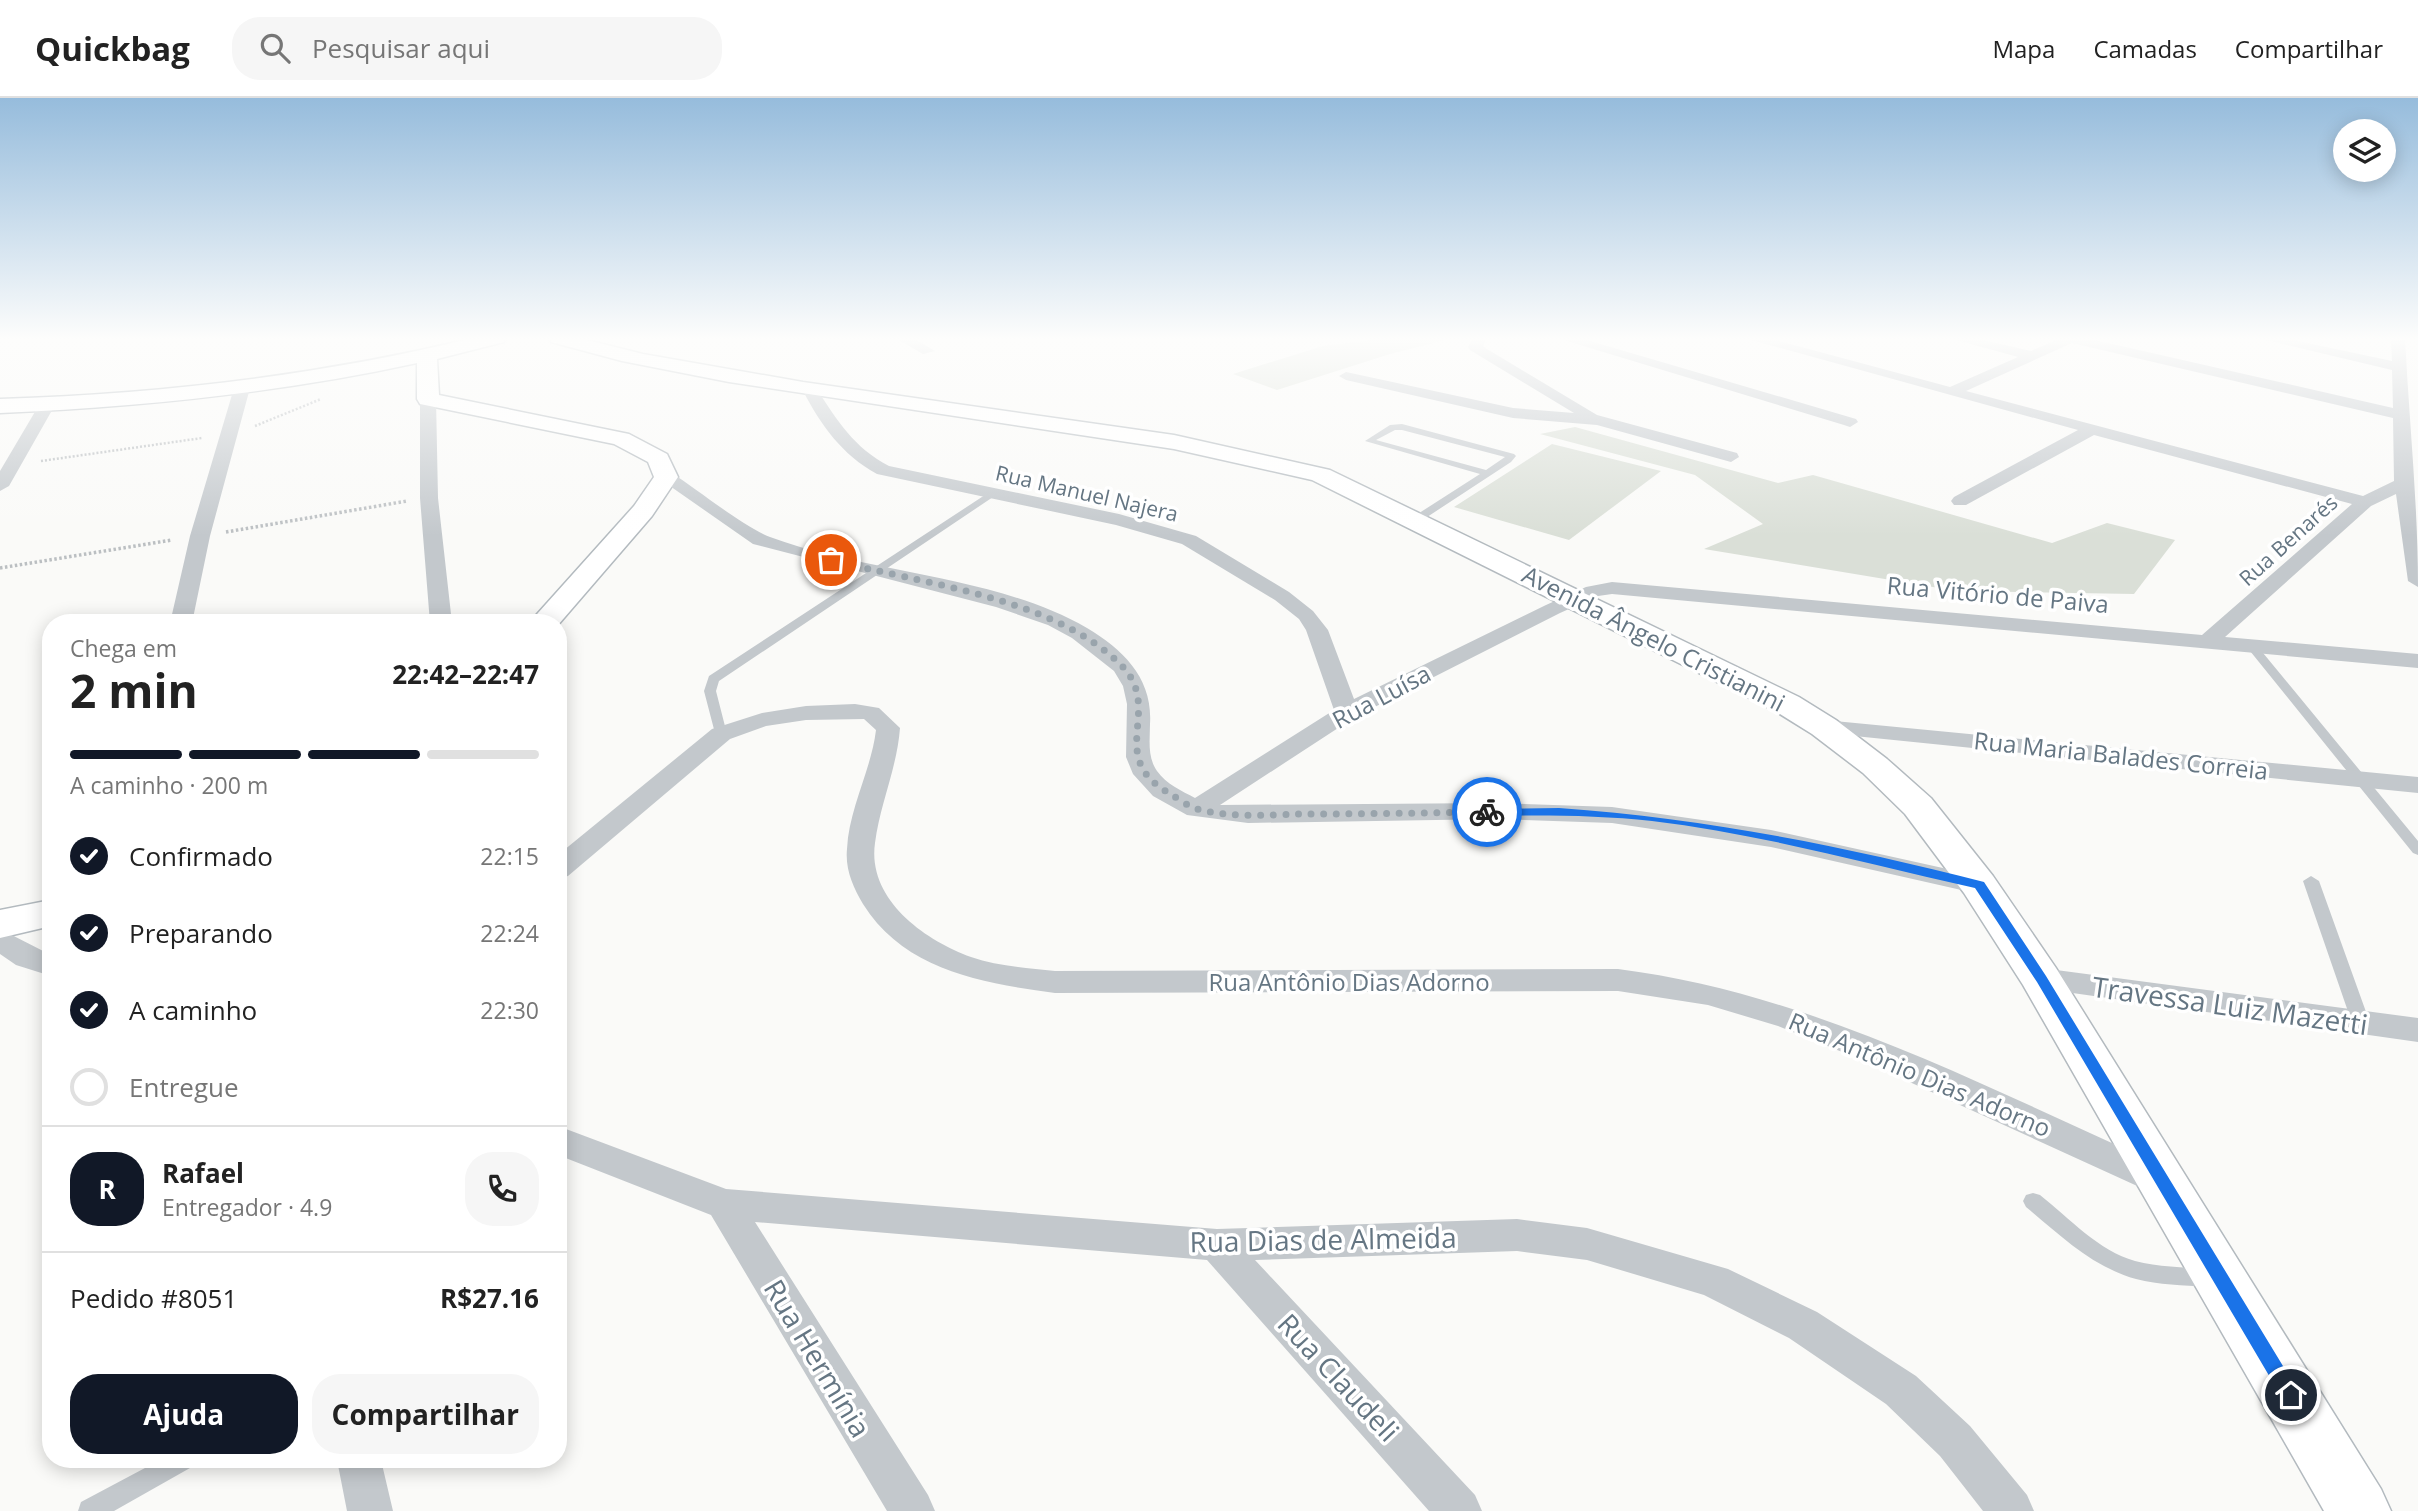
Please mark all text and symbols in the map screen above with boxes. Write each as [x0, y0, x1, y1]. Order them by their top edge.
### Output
search box [232, 17, 722, 80]
text: Quickbag [35, 26, 190, 71]
icon: search [256, 29, 294, 67]
text: Pesquisar aqui [312, 30, 490, 66]
text: Mapa [1992, 32, 2055, 65]
text: Camadas [2093, 32, 2197, 65]
text: Compartilhar [2235, 32, 2383, 65]
map controls [2333, 119, 2396, 182]
button: layers [2333, 119, 2396, 182]
street label: Rua Manuel Najera [993, 458, 1181, 528]
street label: Rua Benarés [2233, 488, 2343, 592]
pin [801, 530, 861, 590]
icon: bag [812, 541, 850, 579]
street label: Avenida Ângelo Cristianini [1517, 557, 1791, 719]
street label: Rua Vitório de Paiva [1886, 568, 2110, 620]
text: Chega em [70, 632, 177, 664]
text: 22:42–22:47 [392, 656, 539, 692]
street label: Rua Luísa [1326, 656, 1436, 736]
text: 2 min [70, 659, 198, 721]
street label: Rua Maria Balades Correia [1972, 723, 2270, 787]
text: A caminho · 200 m [70, 769, 268, 801]
courier [1452, 777, 1522, 847]
icon: bike [1468, 793, 1506, 831]
icon: check [70, 837, 108, 875]
text: Confirmado [129, 838, 273, 874]
text: 22:15 [480, 840, 539, 872]
icon: check [70, 914, 108, 952]
text: Preparando [129, 915, 273, 951]
text: 22:24 [480, 917, 539, 949]
street label: Rua Antônio Dias Adorno [1208, 965, 1490, 998]
street label: Travessa Luiz Mazetti [2090, 967, 2370, 1043]
icon: check [70, 991, 108, 1029]
text: A caminho [129, 992, 257, 1028]
text: 22:30 [480, 994, 539, 1026]
street label: Rua Antônio Dias Adorno [1784, 1004, 2056, 1144]
text: Entregue [129, 1069, 239, 1105]
button: phone [465, 1152, 539, 1226]
text: Rafael [162, 1155, 244, 1191]
text: R [98, 1171, 116, 1207]
text: Entregador · 4.9 [162, 1191, 332, 1223]
street label: Rua Dias de Almeida [1189, 1218, 1457, 1260]
street label: Rua Hermínia [756, 1272, 880, 1444]
text: Pedido #8051 [70, 1280, 237, 1316]
text: R$27.16 [440, 1280, 539, 1316]
street label: Rua Claudeli [1270, 1305, 1408, 1449]
pin [2261, 1365, 2321, 1425]
button: Ajuda [70, 1374, 298, 1454]
button: Compartilhar [312, 1374, 539, 1454]
icon: home [2272, 1376, 2310, 1414]

